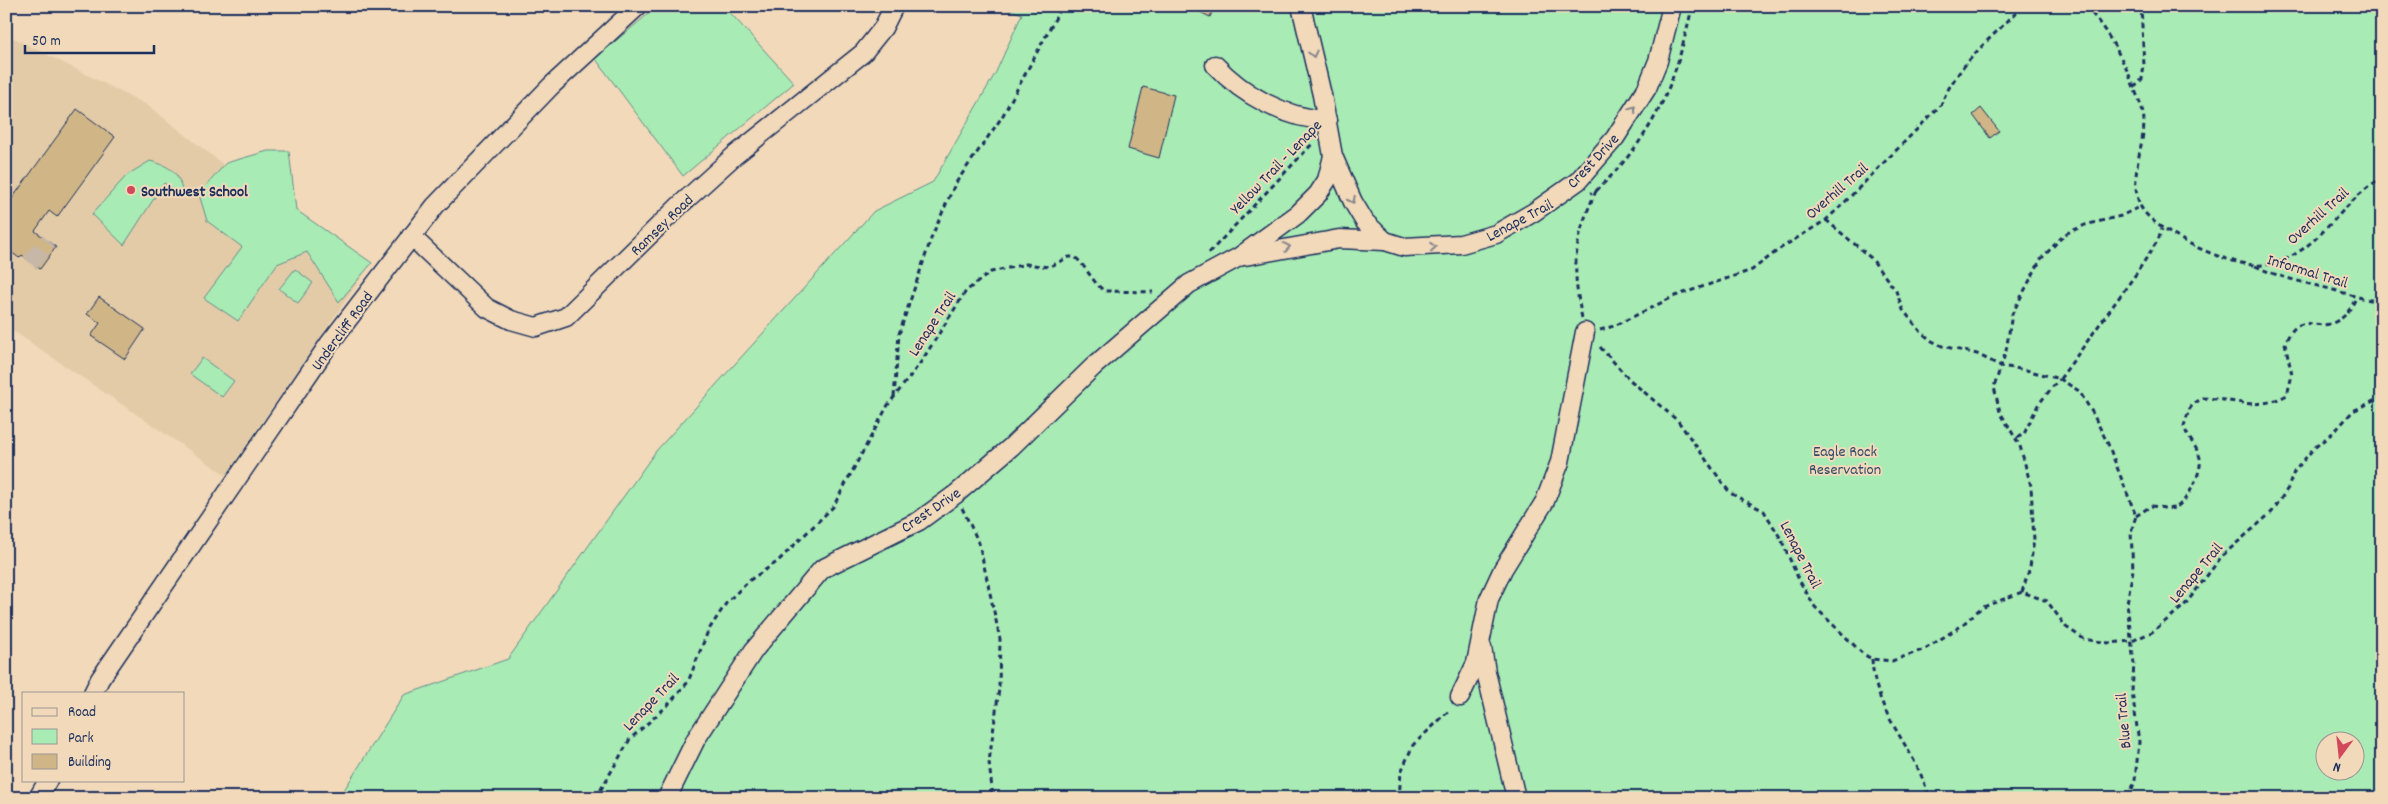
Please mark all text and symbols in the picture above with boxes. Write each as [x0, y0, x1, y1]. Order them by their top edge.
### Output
scale bar [25, 22, 154, 54]
text: 50 m [32, 31, 61, 53]
one-way arrow [1307, 49, 1318, 58]
one-way arrow [1627, 106, 1637, 115]
street label: Yellow Trail - Lenape [1226, 115, 1328, 220]
street label: Crest Drive [1562, 129, 1625, 194]
street label: Overhill Trail [1801, 158, 1874, 226]
place label: Southwest School [141, 181, 248, 204]
street label: Overhill Trail [2282, 182, 2355, 251]
marker: Southwest School [125, 184, 137, 196]
street label: Ramsey Road [626, 190, 700, 262]
street label: Lenape Trail [1482, 194, 1558, 249]
one-way arrow [1346, 195, 1356, 204]
one-way arrow [1429, 242, 1437, 253]
one-way arrow [1283, 243, 1292, 253]
street label: Informal Trail [2264, 249, 2351, 296]
street label: Undercliff Road [306, 287, 380, 376]
street label: Lenape Trail [904, 287, 963, 361]
park label: Eagle Rock Reservation [1809, 441, 1881, 482]
street label: Crest Drive [897, 483, 966, 540]
street label: Lenape Trail [1773, 517, 1827, 593]
street label: Lenape Trail [2165, 538, 2229, 609]
street label: Lenape Trail [618, 668, 686, 737]
legend [22, 692, 185, 782]
street label: Blue Trail [2111, 692, 2138, 749]
text: Road [68, 702, 96, 724]
text: Park [68, 728, 94, 750]
north arrow [2316, 732, 2366, 782]
text: Building [68, 752, 111, 774]
text: N [2331, 756, 2343, 777]

